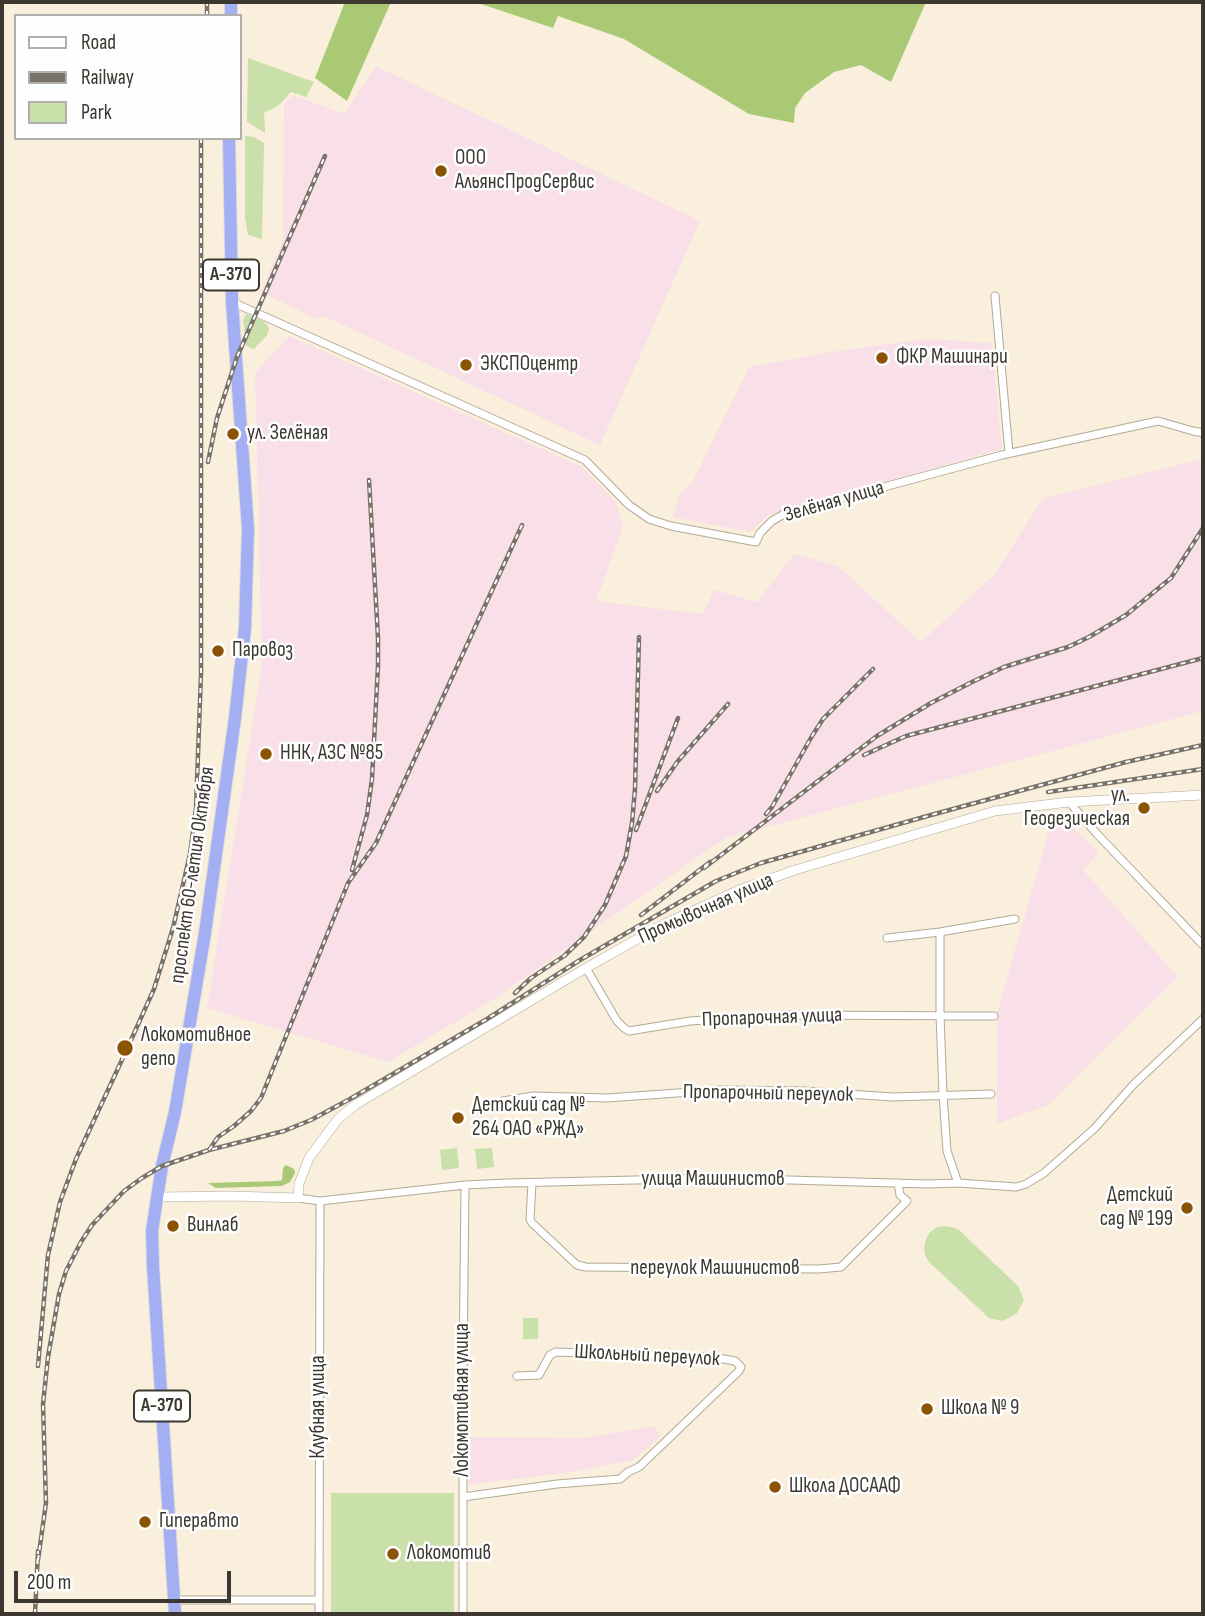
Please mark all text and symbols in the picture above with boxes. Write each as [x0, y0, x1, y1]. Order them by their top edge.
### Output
legend [14, 14, 242, 140]
text: Road [81, 30, 116, 55]
text: Railway [81, 65, 134, 90]
text: Park [81, 100, 112, 125]
place label: ООО АльянсПродСервис [455, 146, 595, 196]
marker: ООО АльянсПродСервис [433, 163, 449, 179]
road number: А-370 [203, 260, 259, 290]
place label: ФКР Машинари [896, 345, 1008, 371]
marker: ФКР Машинари [874, 350, 890, 366]
place label: ЭКСПОцентр [480, 352, 578, 378]
marker: ЭКСПОцентр [458, 357, 474, 373]
place label: ул. Зелёная [247, 421, 328, 447]
marker: ул. Зелёная [225, 426, 241, 442]
street label: Зелёная улица [781, 476, 887, 528]
place label: Паровоз [232, 638, 293, 664]
marker: Паровоз [210, 643, 226, 659]
place label: ННК, АЗС №85 [280, 741, 383, 767]
marker: ННК, АЗС №85 [258, 746, 274, 762]
street label: проспект 60-летия Октября [165, 765, 221, 985]
place label: ул. Геодезическая [1024, 783, 1130, 833]
marker: ул. Геодезическая [1136, 800, 1152, 816]
street label: Промывочная улица [634, 868, 778, 950]
street label: Пропарочная улица [701, 1003, 843, 1033]
place label: Локомотивное депо [141, 1023, 251, 1073]
marker: Локомотивное депо [115, 1038, 135, 1058]
street label: Пропарочный переулок [683, 1080, 853, 1108]
place label: Детский сад № 264 ОАО «РЖД» [472, 1093, 585, 1143]
marker: Детский сад № 264 ОАО «РЖД» [450, 1110, 466, 1126]
street label: улица Машинистов [641, 1167, 785, 1193]
place label: Детский сад № 199 [1100, 1183, 1173, 1233]
marker: Детский сад № 199 [1179, 1200, 1195, 1216]
place label: Винлаб [187, 1213, 238, 1239]
marker: Винлаб [165, 1218, 181, 1234]
street label: переулок Машинистов [630, 1256, 800, 1282]
street label: Локомотивная улица [450, 1323, 476, 1477]
street label: Школьный переулок [574, 1340, 720, 1372]
street label: Клубная улица [306, 1355, 332, 1459]
road number: А-370 [134, 1390, 190, 1422]
place label: Школа № 9 [941, 1396, 1019, 1422]
marker: Школа № 9 [919, 1401, 935, 1417]
place label: Школа ДОСААФ [789, 1474, 901, 1500]
marker: Школа ДОСААФ [767, 1479, 783, 1495]
place label: Гиперавто [159, 1509, 239, 1535]
marker: Гиперавто [137, 1514, 153, 1530]
place label: Локомотив [407, 1541, 491, 1567]
marker: Локомотив [385, 1546, 401, 1562]
scale bar [18, 1556, 234, 1600]
text: 200 m [27, 1570, 71, 1595]

